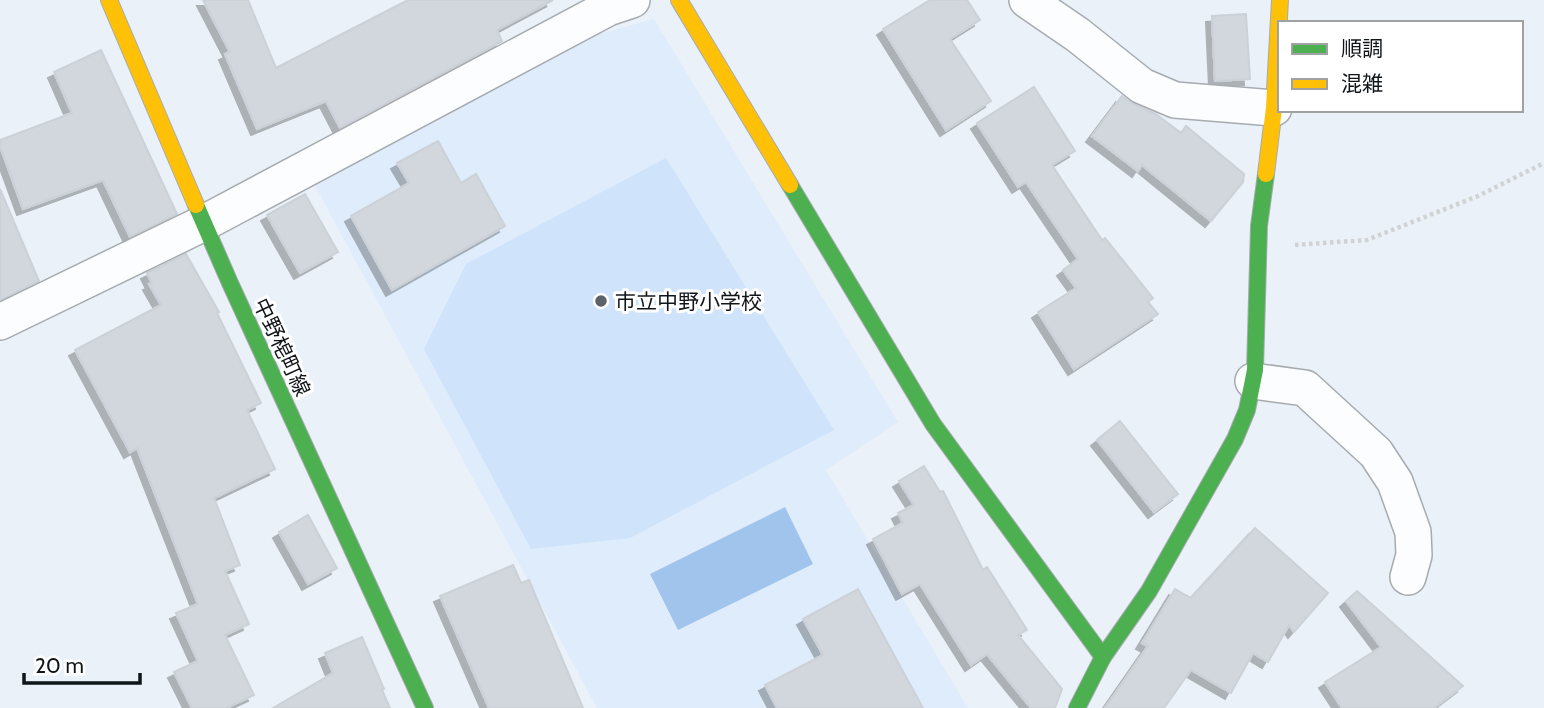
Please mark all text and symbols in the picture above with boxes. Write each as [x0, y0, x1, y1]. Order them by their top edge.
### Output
legend [1278, 21, 1523, 112]
text: 順調 [1341, 36, 1383, 61]
text: 混雑 [1341, 71, 1383, 96]
place label: 市立中野小学校 [615, 289, 762, 314]
marker: 市立中野小学校 [593, 293, 609, 309]
street label: 中野梍町線 [248, 294, 316, 400]
scale bar [24, 642, 140, 686]
text: 20 m [35, 653, 84, 678]

